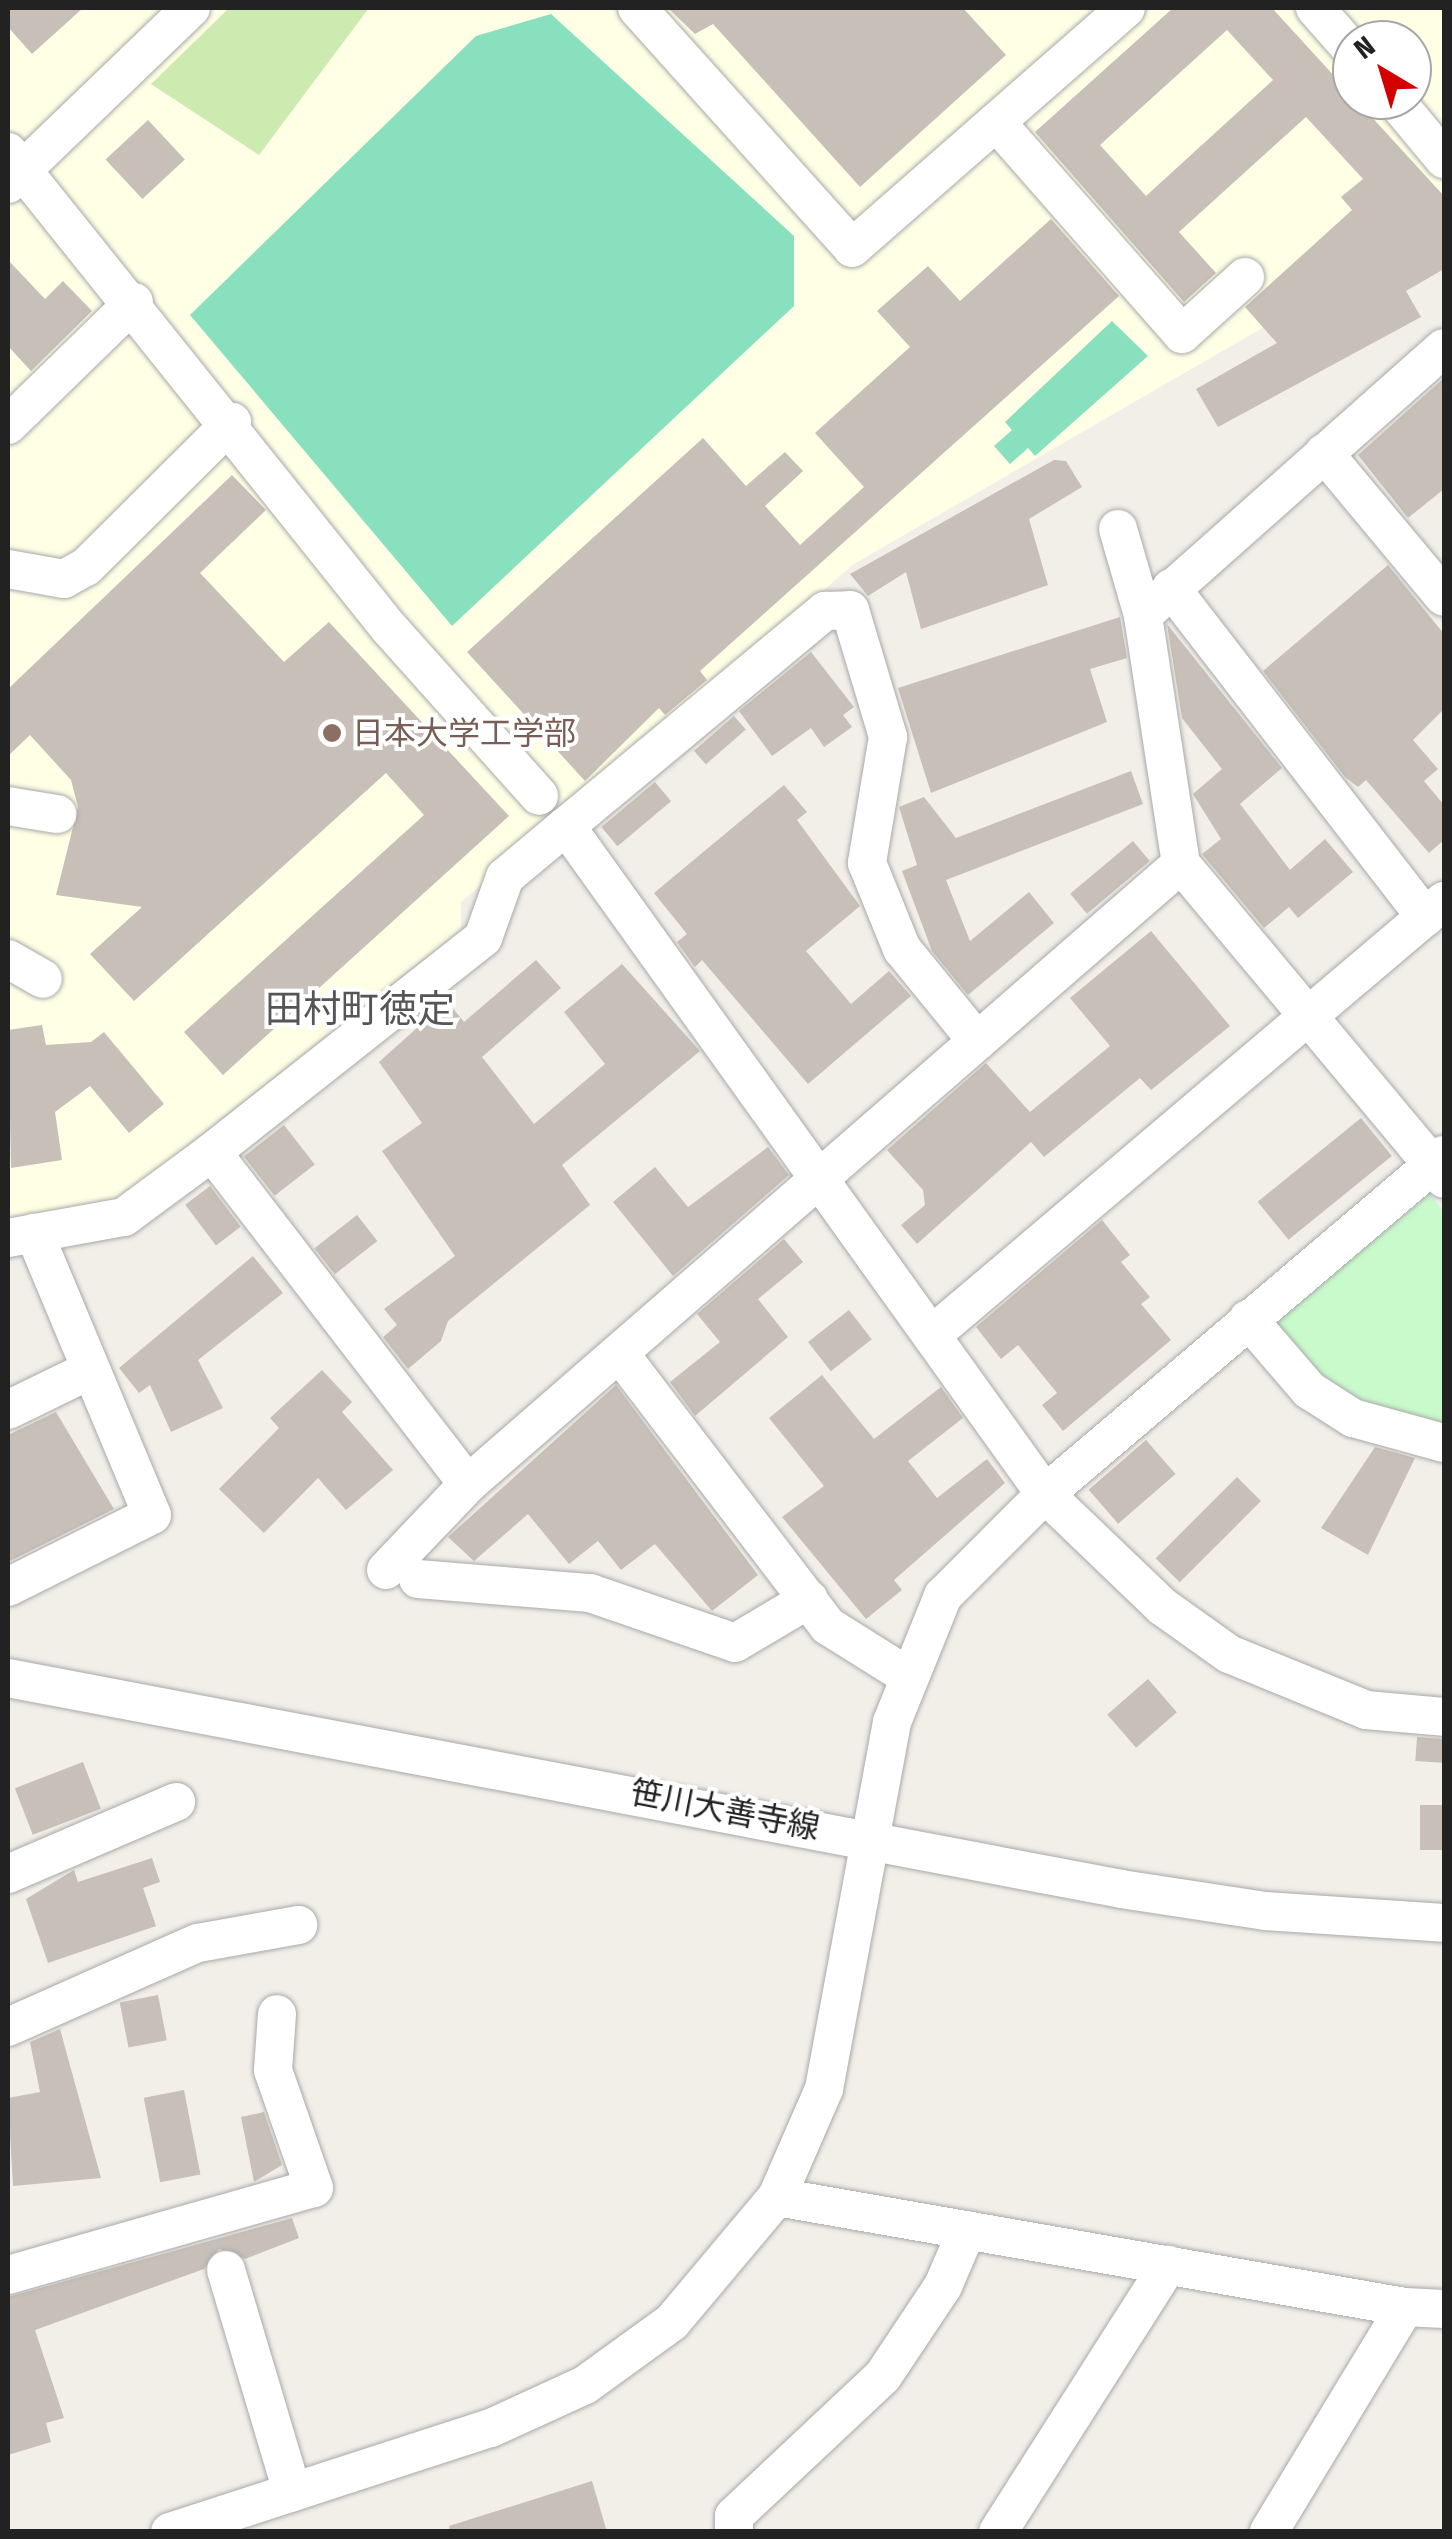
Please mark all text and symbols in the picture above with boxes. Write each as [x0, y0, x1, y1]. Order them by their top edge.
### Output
north arrow [1332, 20, 1432, 120]
text: N [1348, 29, 1381, 66]
place label: 日本大学工学部 [352, 714, 576, 752]
marker: 日本大学工学部 [321, 722, 343, 744]
district label: 田村町徳定 [265, 987, 455, 1033]
street label: 笹川大善寺線 [627, 1773, 823, 1847]

